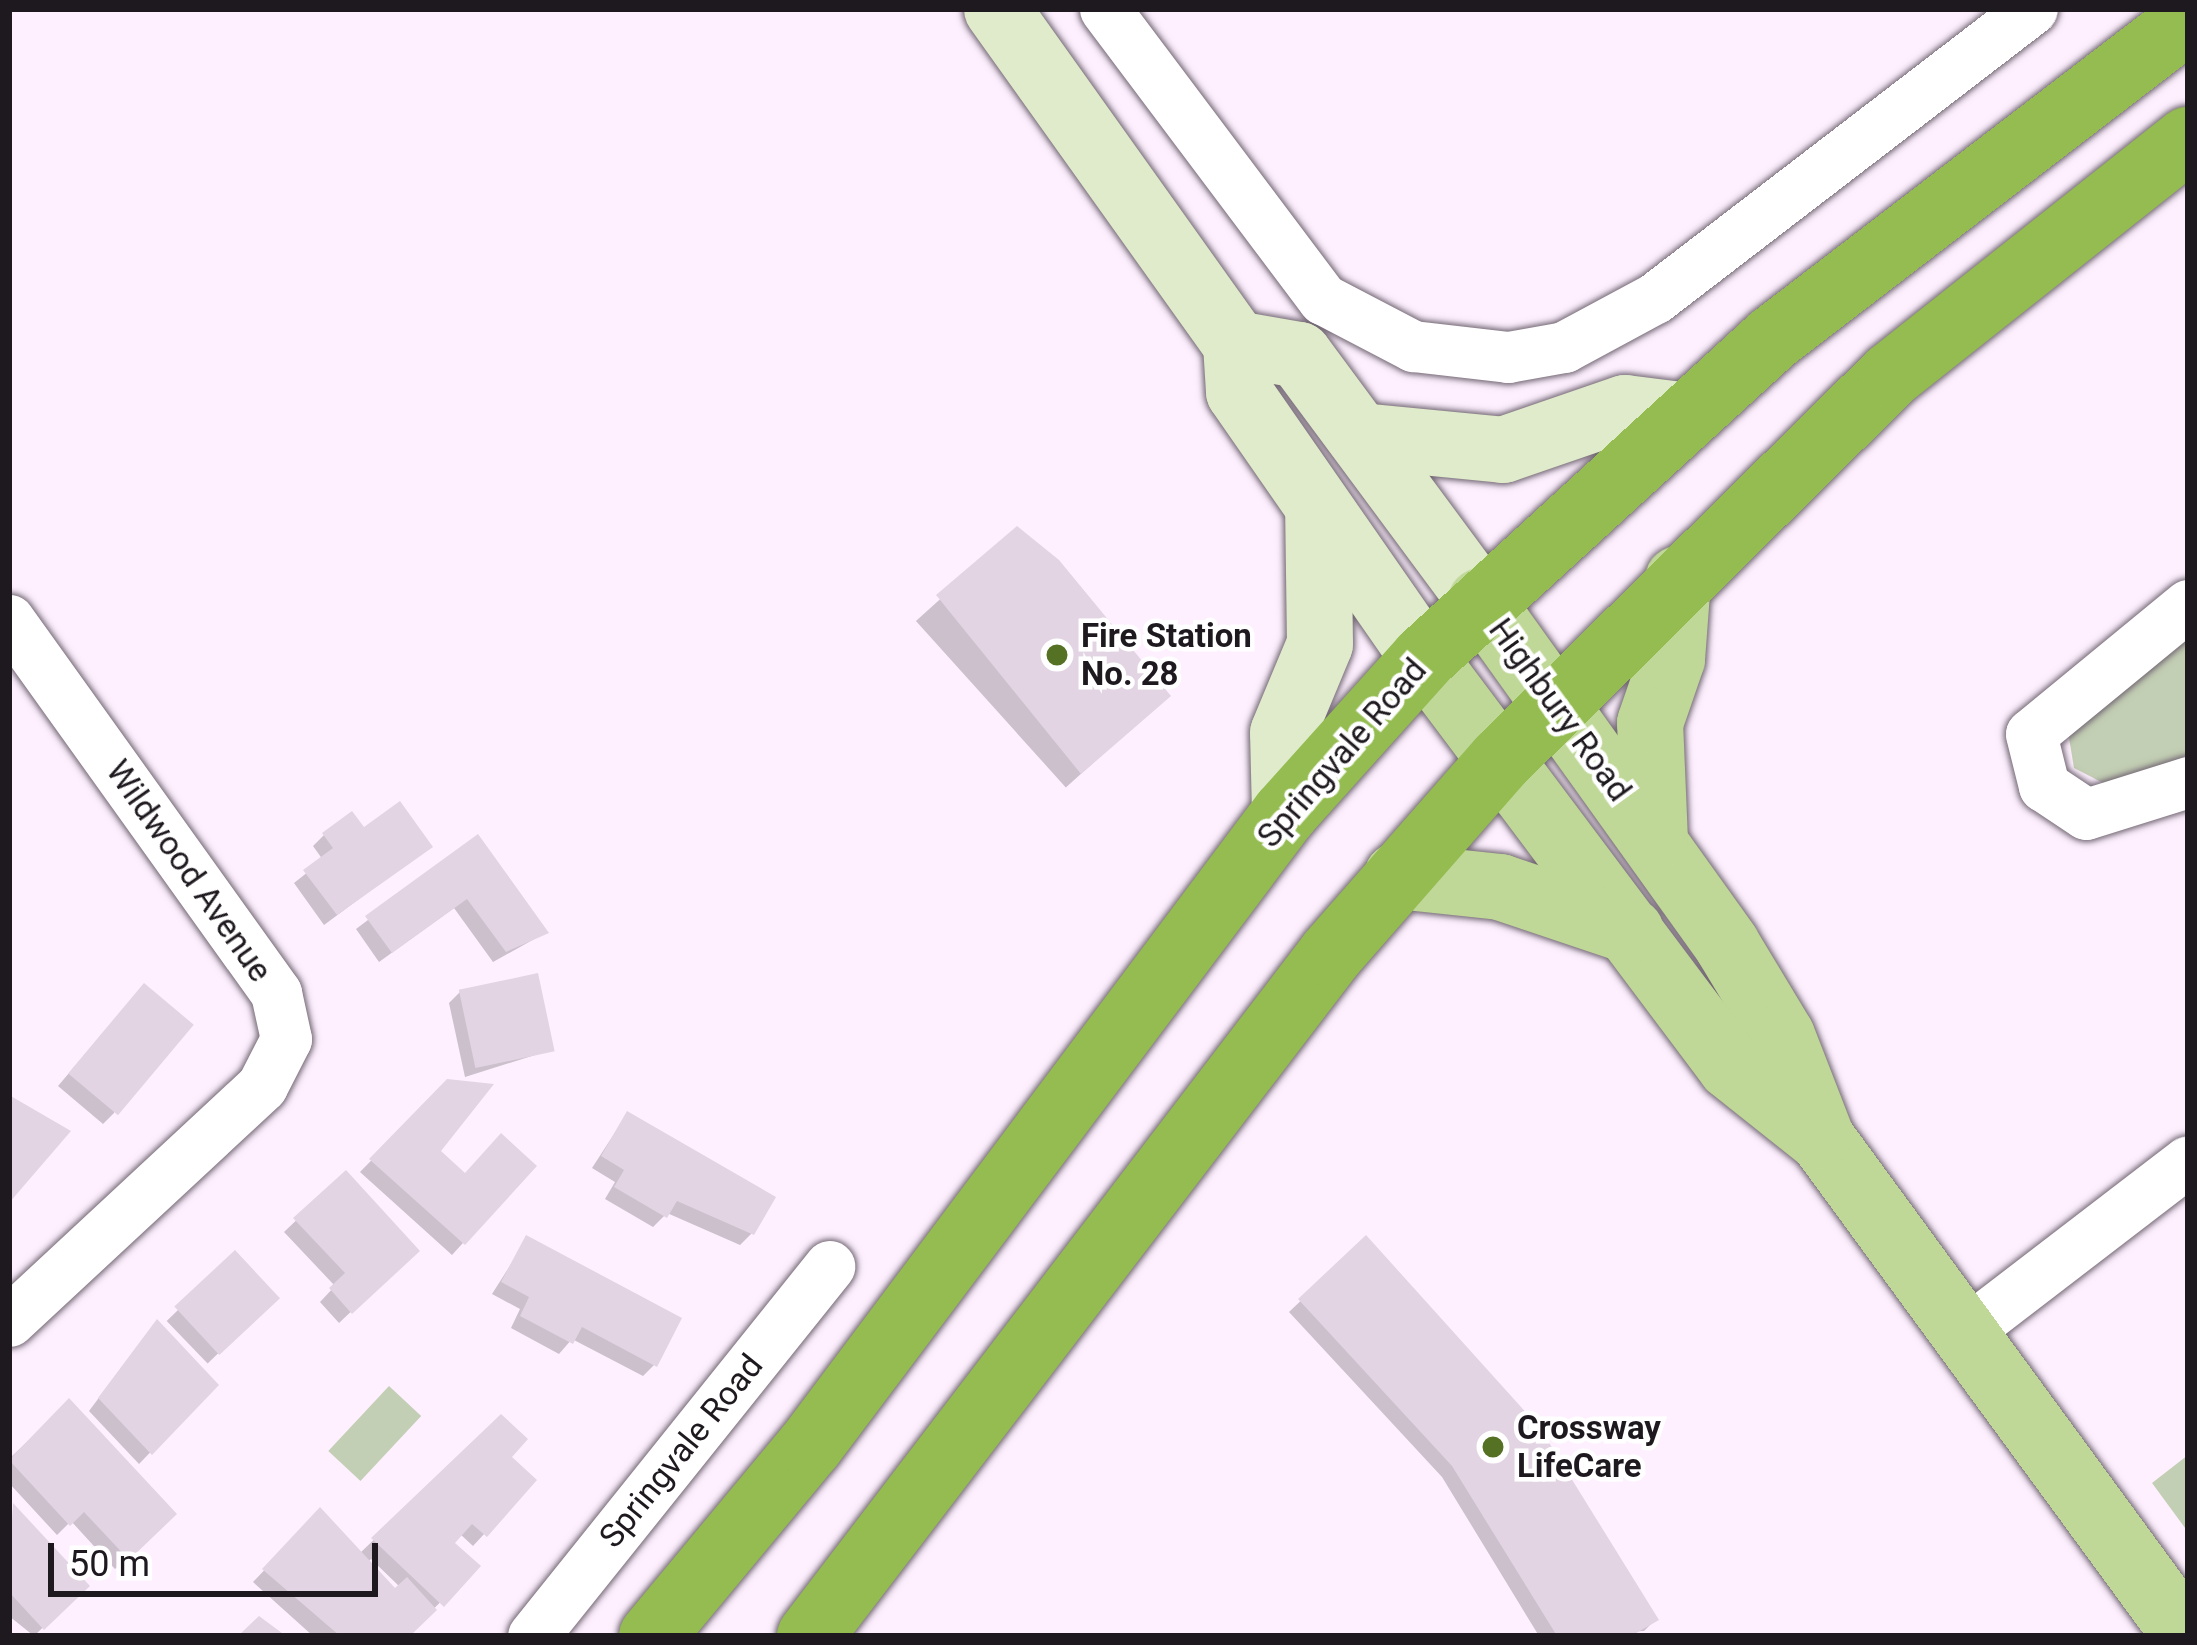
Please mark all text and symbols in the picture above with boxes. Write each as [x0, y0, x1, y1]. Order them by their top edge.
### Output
street label: Highbury Road [1481, 611, 1639, 809]
place label: Fire Station No. 28 [1081, 616, 1252, 694]
marker: Fire Station No. 28 [1044, 642, 1070, 668]
street label: Springvale Road [1249, 651, 1435, 855]
street label: Wildwood Avenue [98, 753, 280, 989]
street label: Springvale Road [591, 1346, 771, 1556]
place label: Crossway LifeCare [1517, 1408, 1661, 1486]
marker: Crossway LifeCare [1480, 1434, 1506, 1460]
scale bar [54, 1519, 384, 1593]
text: 50 m [69, 1543, 150, 1585]

